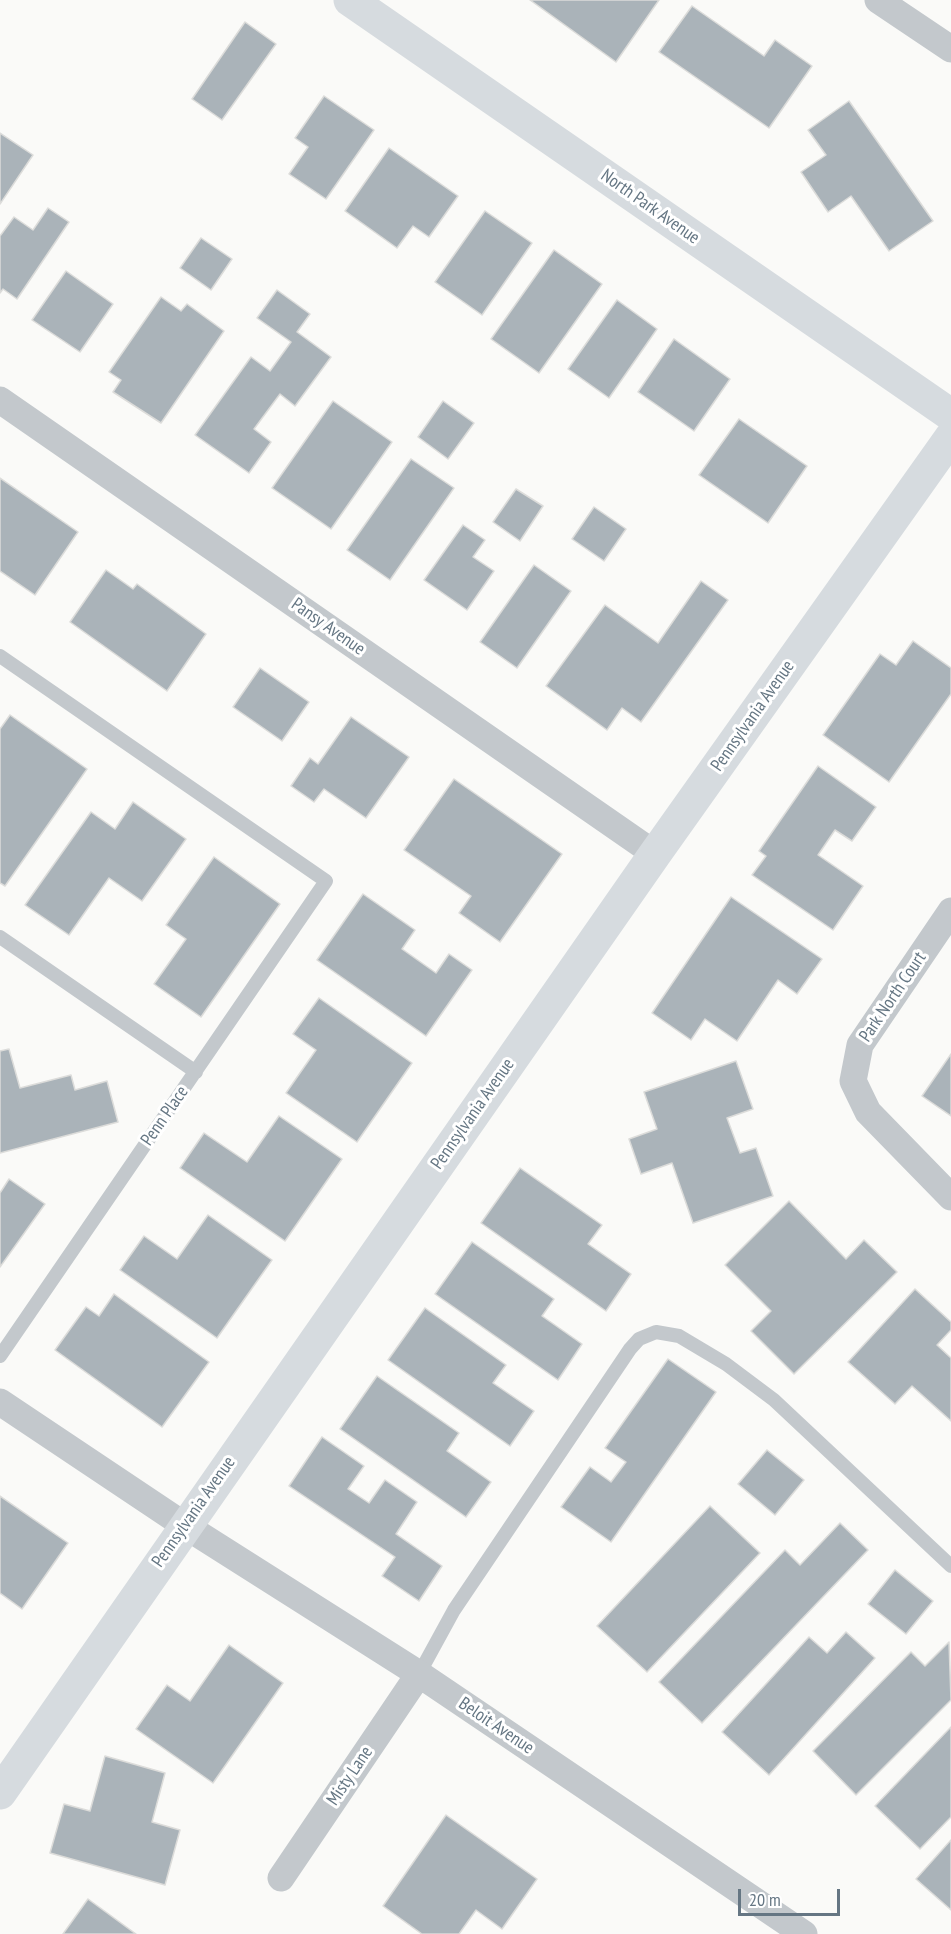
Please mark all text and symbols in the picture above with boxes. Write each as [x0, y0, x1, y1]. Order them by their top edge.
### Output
street label: North Park Avenue [596, 165, 704, 249]
street label: Pansy Avenue [287, 594, 369, 660]
street label: Pennsylvania Avenue [707, 656, 799, 776]
street label: Park North Court [855, 948, 931, 1046]
street label: Pennsylvania Avenue [427, 1054, 519, 1174]
street label: Penn Place [137, 1082, 193, 1150]
street label: Pennsylvania Avenue [148, 1452, 240, 1572]
street label: Beloit Avenue [454, 1693, 538, 1759]
street label: Misty Lane [322, 1742, 378, 1810]
scale bar [741, 1877, 843, 1915]
text: 20 m [749, 1888, 781, 1911]

